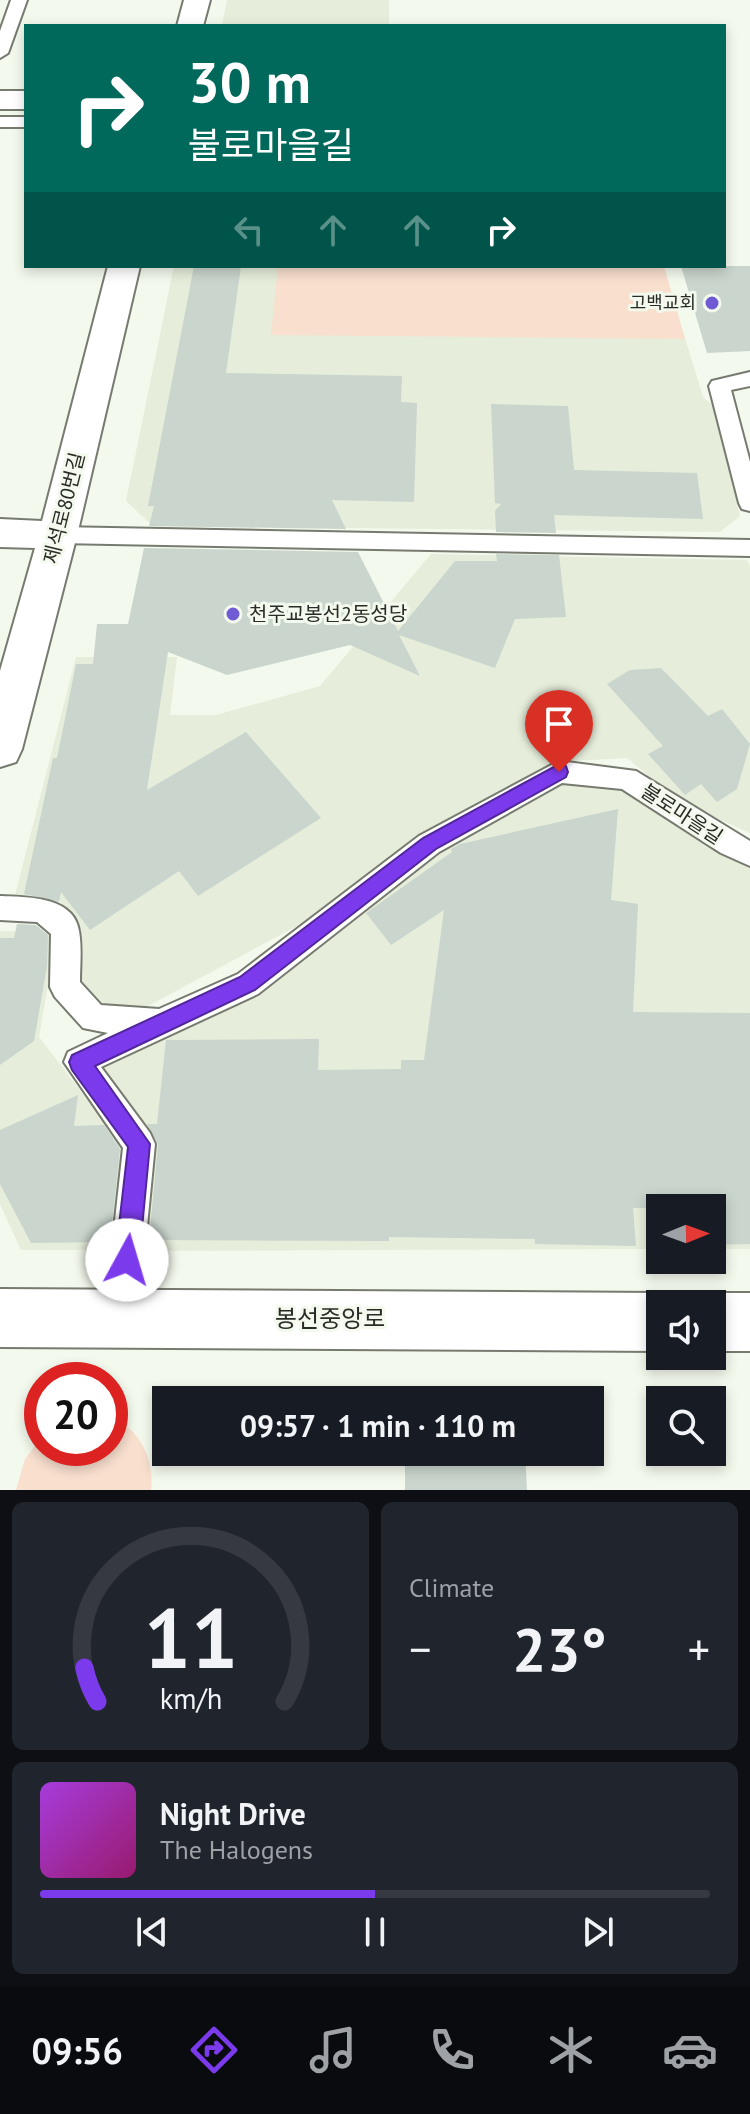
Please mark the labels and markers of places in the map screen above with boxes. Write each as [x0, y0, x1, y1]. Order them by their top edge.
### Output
place label: 고백교회 [630, 291, 696, 314]
marker: 고백교회 [703, 294, 721, 312]
place label: 천주교봉선2동성당 [249, 601, 407, 627]
marker: 천주교봉선2동성당 [224, 605, 242, 623]
pin [525, 690, 593, 772]

